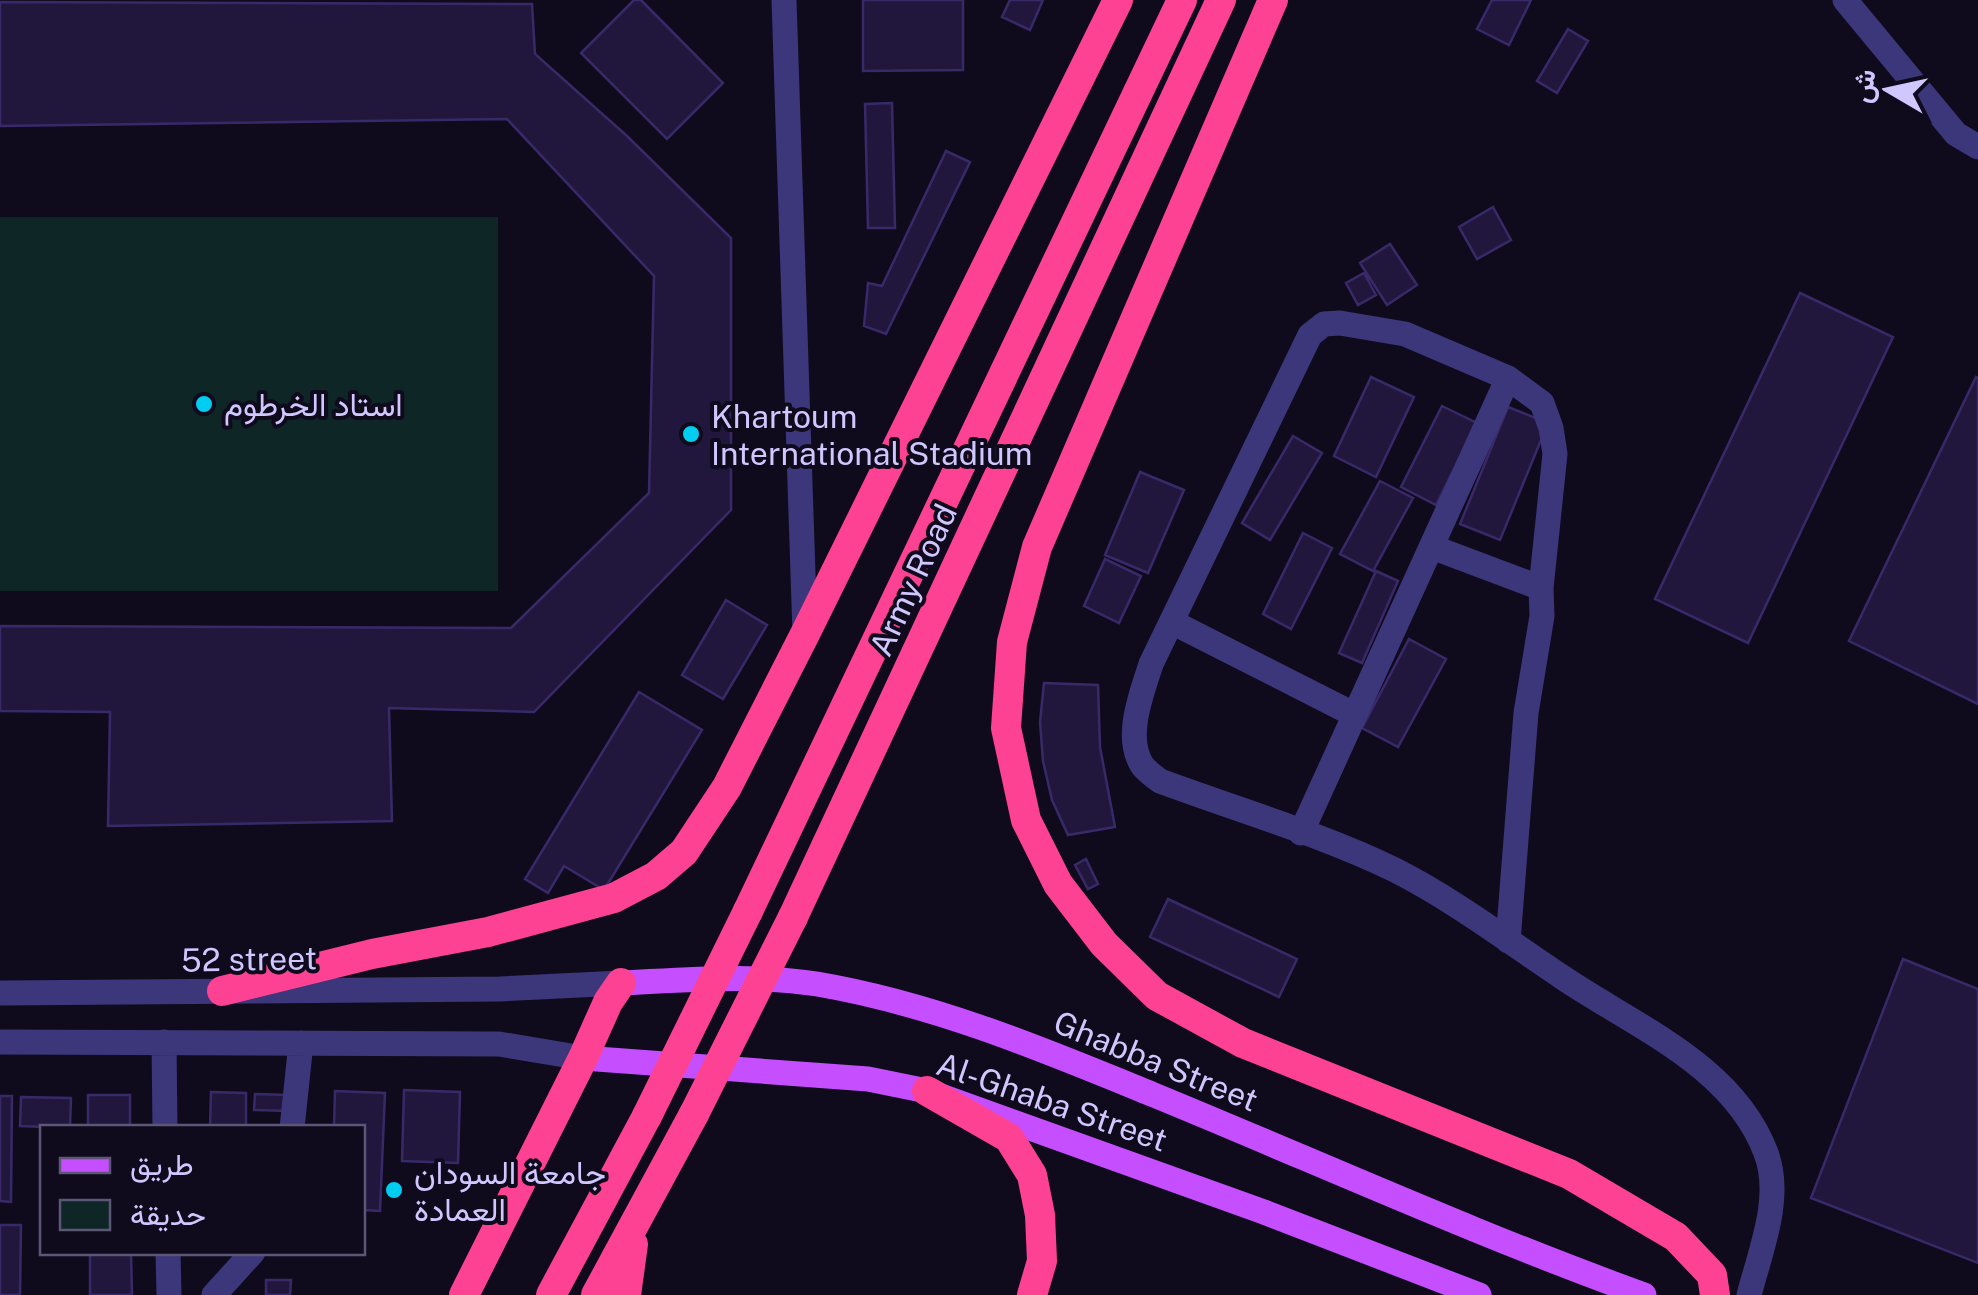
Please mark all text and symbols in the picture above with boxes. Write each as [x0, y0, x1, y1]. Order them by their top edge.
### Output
north arrow [1838, 40, 1938, 140]
text: ش [1844, 67, 1883, 105]
place label: استاد الخرطوم [224, 386, 403, 426]
marker: استاد الخرطوم [193, 393, 215, 415]
place label: Khartoum International Stadium [711, 398, 1032, 472]
marker: Khartoum International Stadium [680, 423, 702, 445]
street label: Army Road [862, 498, 964, 662]
street label: 52 street [181, 939, 317, 979]
street label: Ghabba Street [1049, 1003, 1263, 1119]
street label: Al-Ghaba Street [932, 1045, 1172, 1159]
legend [40, 1125, 365, 1255]
text: طريق [130, 1146, 194, 1183]
place label: جامعة السودان العمادة [414, 1154, 606, 1228]
marker: جامعة السودان العمادة [383, 1179, 405, 1201]
text: حديقة [130, 1196, 206, 1232]

